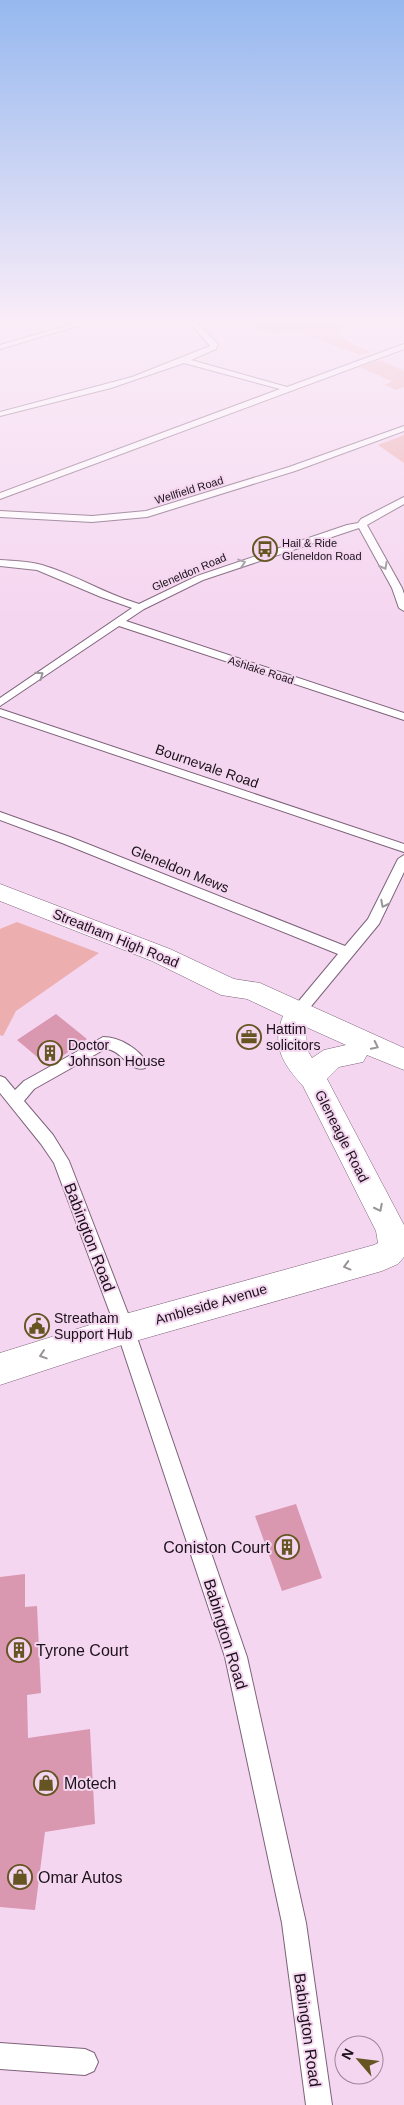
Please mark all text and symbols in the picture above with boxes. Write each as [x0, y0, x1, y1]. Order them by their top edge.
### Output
street label: Wellfield Road [153, 474, 225, 506]
bus stop icon: Hail & Ride Gleneldon Road [252, 536, 278, 562]
place label: Hail & Ride Gleneldon Road [282, 537, 362, 562]
street label: Gleneldon Road [150, 551, 228, 593]
one-way arrow [238, 559, 246, 569]
one-way arrow [378, 561, 388, 570]
street label: Ashlake Road [227, 654, 295, 686]
one-way arrow [34, 672, 44, 681]
street label: Bournevale Road [153, 741, 261, 791]
street label: Gleneldon Mews [129, 842, 231, 896]
one-way arrow [380, 898, 390, 907]
street label: Streatham High Road [51, 905, 181, 971]
place label: Hattim solicitors [266, 1021, 320, 1053]
office icon: Hattim solicitors [236, 1024, 262, 1050]
place label: Doctor Johnson House [68, 1037, 166, 1069]
building icon: Doctor Johnson House [37, 1040, 63, 1066]
one-way arrow [370, 1040, 379, 1050]
street label: Gleneagle Road [312, 1087, 372, 1185]
street label: Babington Road [61, 1181, 118, 1294]
one-way arrow [373, 1203, 383, 1212]
one-way arrow [343, 1260, 352, 1271]
street label: Ambleside Avenue [153, 1280, 269, 1328]
place label: Streatham Support Hub [54, 1310, 133, 1342]
public building icon: Streatham Support Hub [24, 1313, 50, 1339]
one-way arrow [39, 1349, 48, 1359]
building icon: Coniston Court [274, 1534, 300, 1560]
place label: Coniston Court [163, 1539, 271, 1556]
street label: Babington Road [201, 1577, 250, 1692]
building icon: Tyrone Court [6, 1637, 32, 1663]
place label: Tyrone Court [36, 1642, 129, 1659]
shop icon: Motech [33, 1770, 59, 1796]
place label: Motech [64, 1775, 116, 1792]
shop icon: Omar Autos [7, 1864, 33, 1890]
place label: Omar Autos [38, 1869, 122, 1886]
street label: Babington Road [291, 1972, 324, 2088]
north arrow [334, 2035, 384, 2085]
text: N [338, 2046, 357, 2062]

